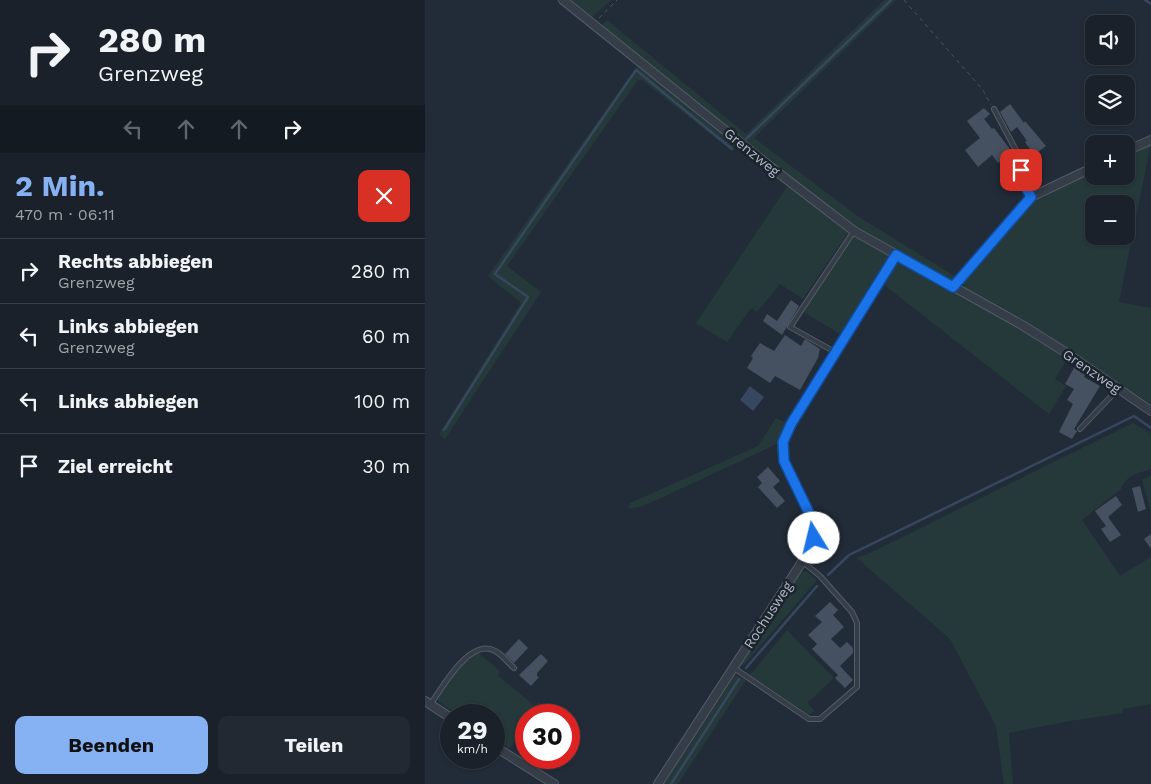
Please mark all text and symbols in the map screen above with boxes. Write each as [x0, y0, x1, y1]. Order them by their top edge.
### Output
map controls [1085, 15, 1135, 245]
button: sound [1085, 15, 1135, 65]
text: 280 m [98, 19, 206, 61]
icon: right [15, 20, 80, 85]
text: Grenzweg [98, 61, 203, 86]
button: layers [1085, 75, 1135, 125]
icon: left [119, 115, 147, 143]
icon: ahead [172, 115, 200, 143]
icon: ahead [225, 115, 253, 143]
icon: right [278, 115, 306, 143]
street label: Grenzweg [721, 125, 783, 180]
button: + [1085, 135, 1135, 185]
pin [1000, 149, 1042, 191]
icon: arrive [1007, 156, 1035, 184]
text: 2 Min. [15, 168, 105, 203]
button: close [358, 170, 410, 222]
button: − [1085, 195, 1135, 245]
text: 470 m · 06:11 [15, 205, 115, 224]
text: Rechts abbiegen [58, 250, 213, 273]
icon: right [15, 257, 43, 285]
text: 280 m [351, 260, 410, 283]
text: Grenzweg [58, 273, 134, 292]
text: Links abbiegen [58, 315, 199, 338]
icon: left [15, 322, 43, 350]
text: 60 m [362, 325, 410, 348]
text: Grenzweg [58, 338, 134, 357]
street label: Grenzweg [1060, 346, 1125, 397]
icon: left [15, 387, 43, 415]
text: Links abbiegen [58, 390, 199, 413]
text: 100 m [354, 390, 410, 413]
icon: arrive [15, 452, 43, 480]
text: Ziel erreicht [58, 455, 173, 478]
text: 30 m [363, 455, 410, 478]
position arrow [787, 511, 839, 563]
street label: Rochusweg [740, 578, 796, 651]
speed limit sign: 30 [515, 704, 580, 769]
button: Beenden [15, 716, 208, 774]
button: Teilen [218, 716, 410, 774]
text: 29 [457, 716, 488, 745]
text: km/h [457, 742, 488, 756]

